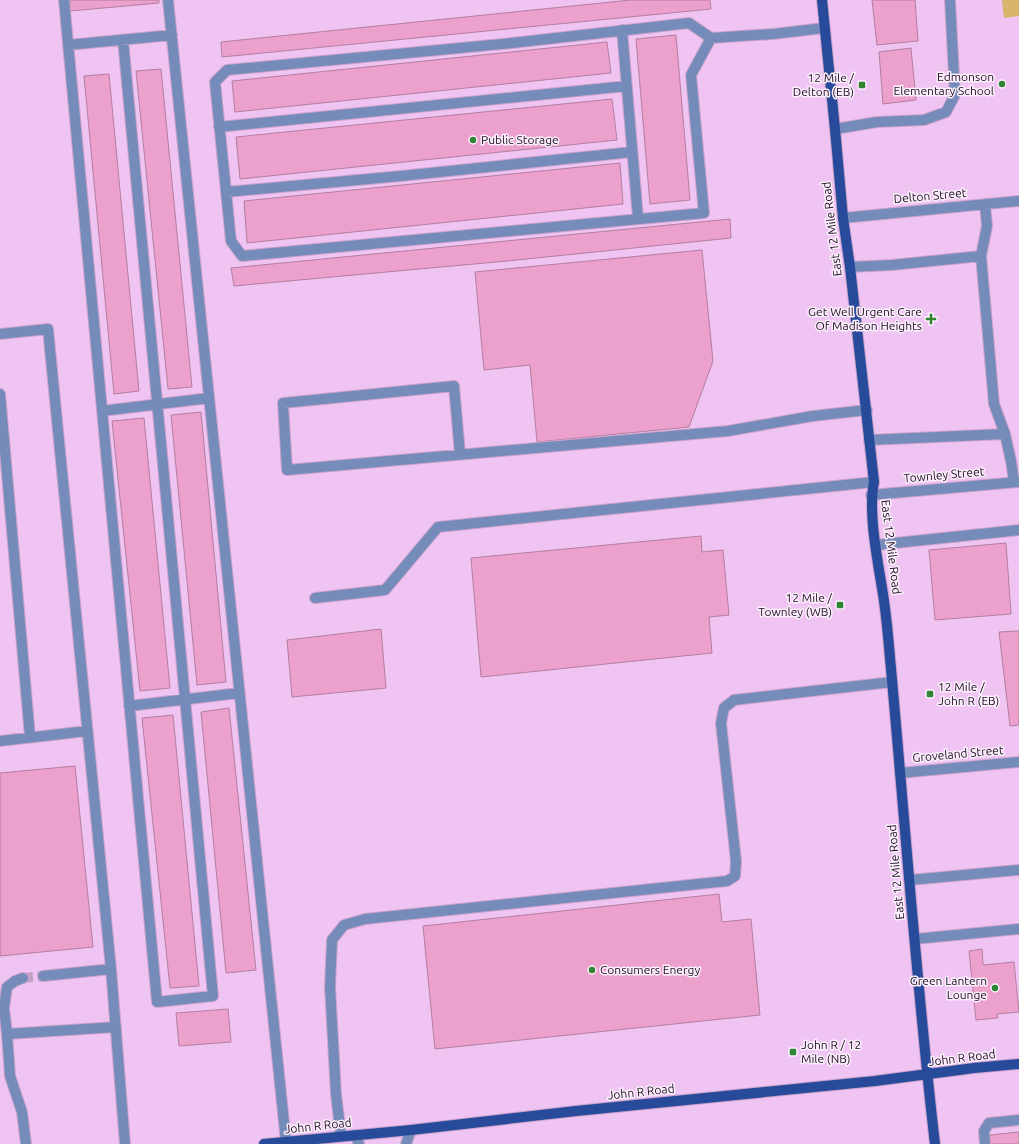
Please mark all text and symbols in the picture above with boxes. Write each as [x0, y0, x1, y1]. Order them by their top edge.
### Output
place label: Edmonson Elementary School [894, 70, 994, 97]
place label: 12 Mile / Delton (EB) [793, 71, 855, 99]
marker: Edmonson Elementary School [997, 79, 1007, 89]
marker: 12 Mile / Delton (EB) [857, 80, 867, 90]
place label: Public Storage [481, 133, 559, 146]
marker: Public Storage [468, 135, 478, 145]
street label: East 12 Mile Road [819, 181, 844, 277]
street label: Delton Street [893, 186, 967, 205]
place label: Get Well Urgent Care Of Madison Heights [808, 305, 922, 332]
marker: Get Well Urgent Care Of Madison Heights [925, 313, 937, 325]
street label: Townley Street [903, 464, 985, 485]
street label: East 12 Mile Road [879, 499, 904, 595]
place label: 12 Mile / Townley (WB) [758, 591, 833, 619]
marker: 12 Mile / Townley (WB) [835, 600, 845, 610]
place label: 12 Mile / John R (EB) [938, 680, 999, 708]
marker: 12 Mile / John R (EB) [925, 689, 935, 699]
street label: Groveland Street [912, 743, 1004, 764]
street label: East 12 Mile Road [885, 824, 906, 920]
place label: Consumers Energy [600, 963, 700, 976]
marker: Consumers Energy [587, 965, 597, 975]
place label: Green Lantern Lounge [910, 974, 987, 1001]
marker: Green Lantern Lounge [990, 983, 1000, 993]
place label: John R / 12 Mile (NB) [801, 1038, 861, 1066]
marker: John R / 12 Mile (NB) [788, 1047, 798, 1057]
street label: John R Road [928, 1047, 996, 1068]
street label: John R Road [607, 1082, 675, 1101]
street label: John R Road [284, 1116, 352, 1135]

